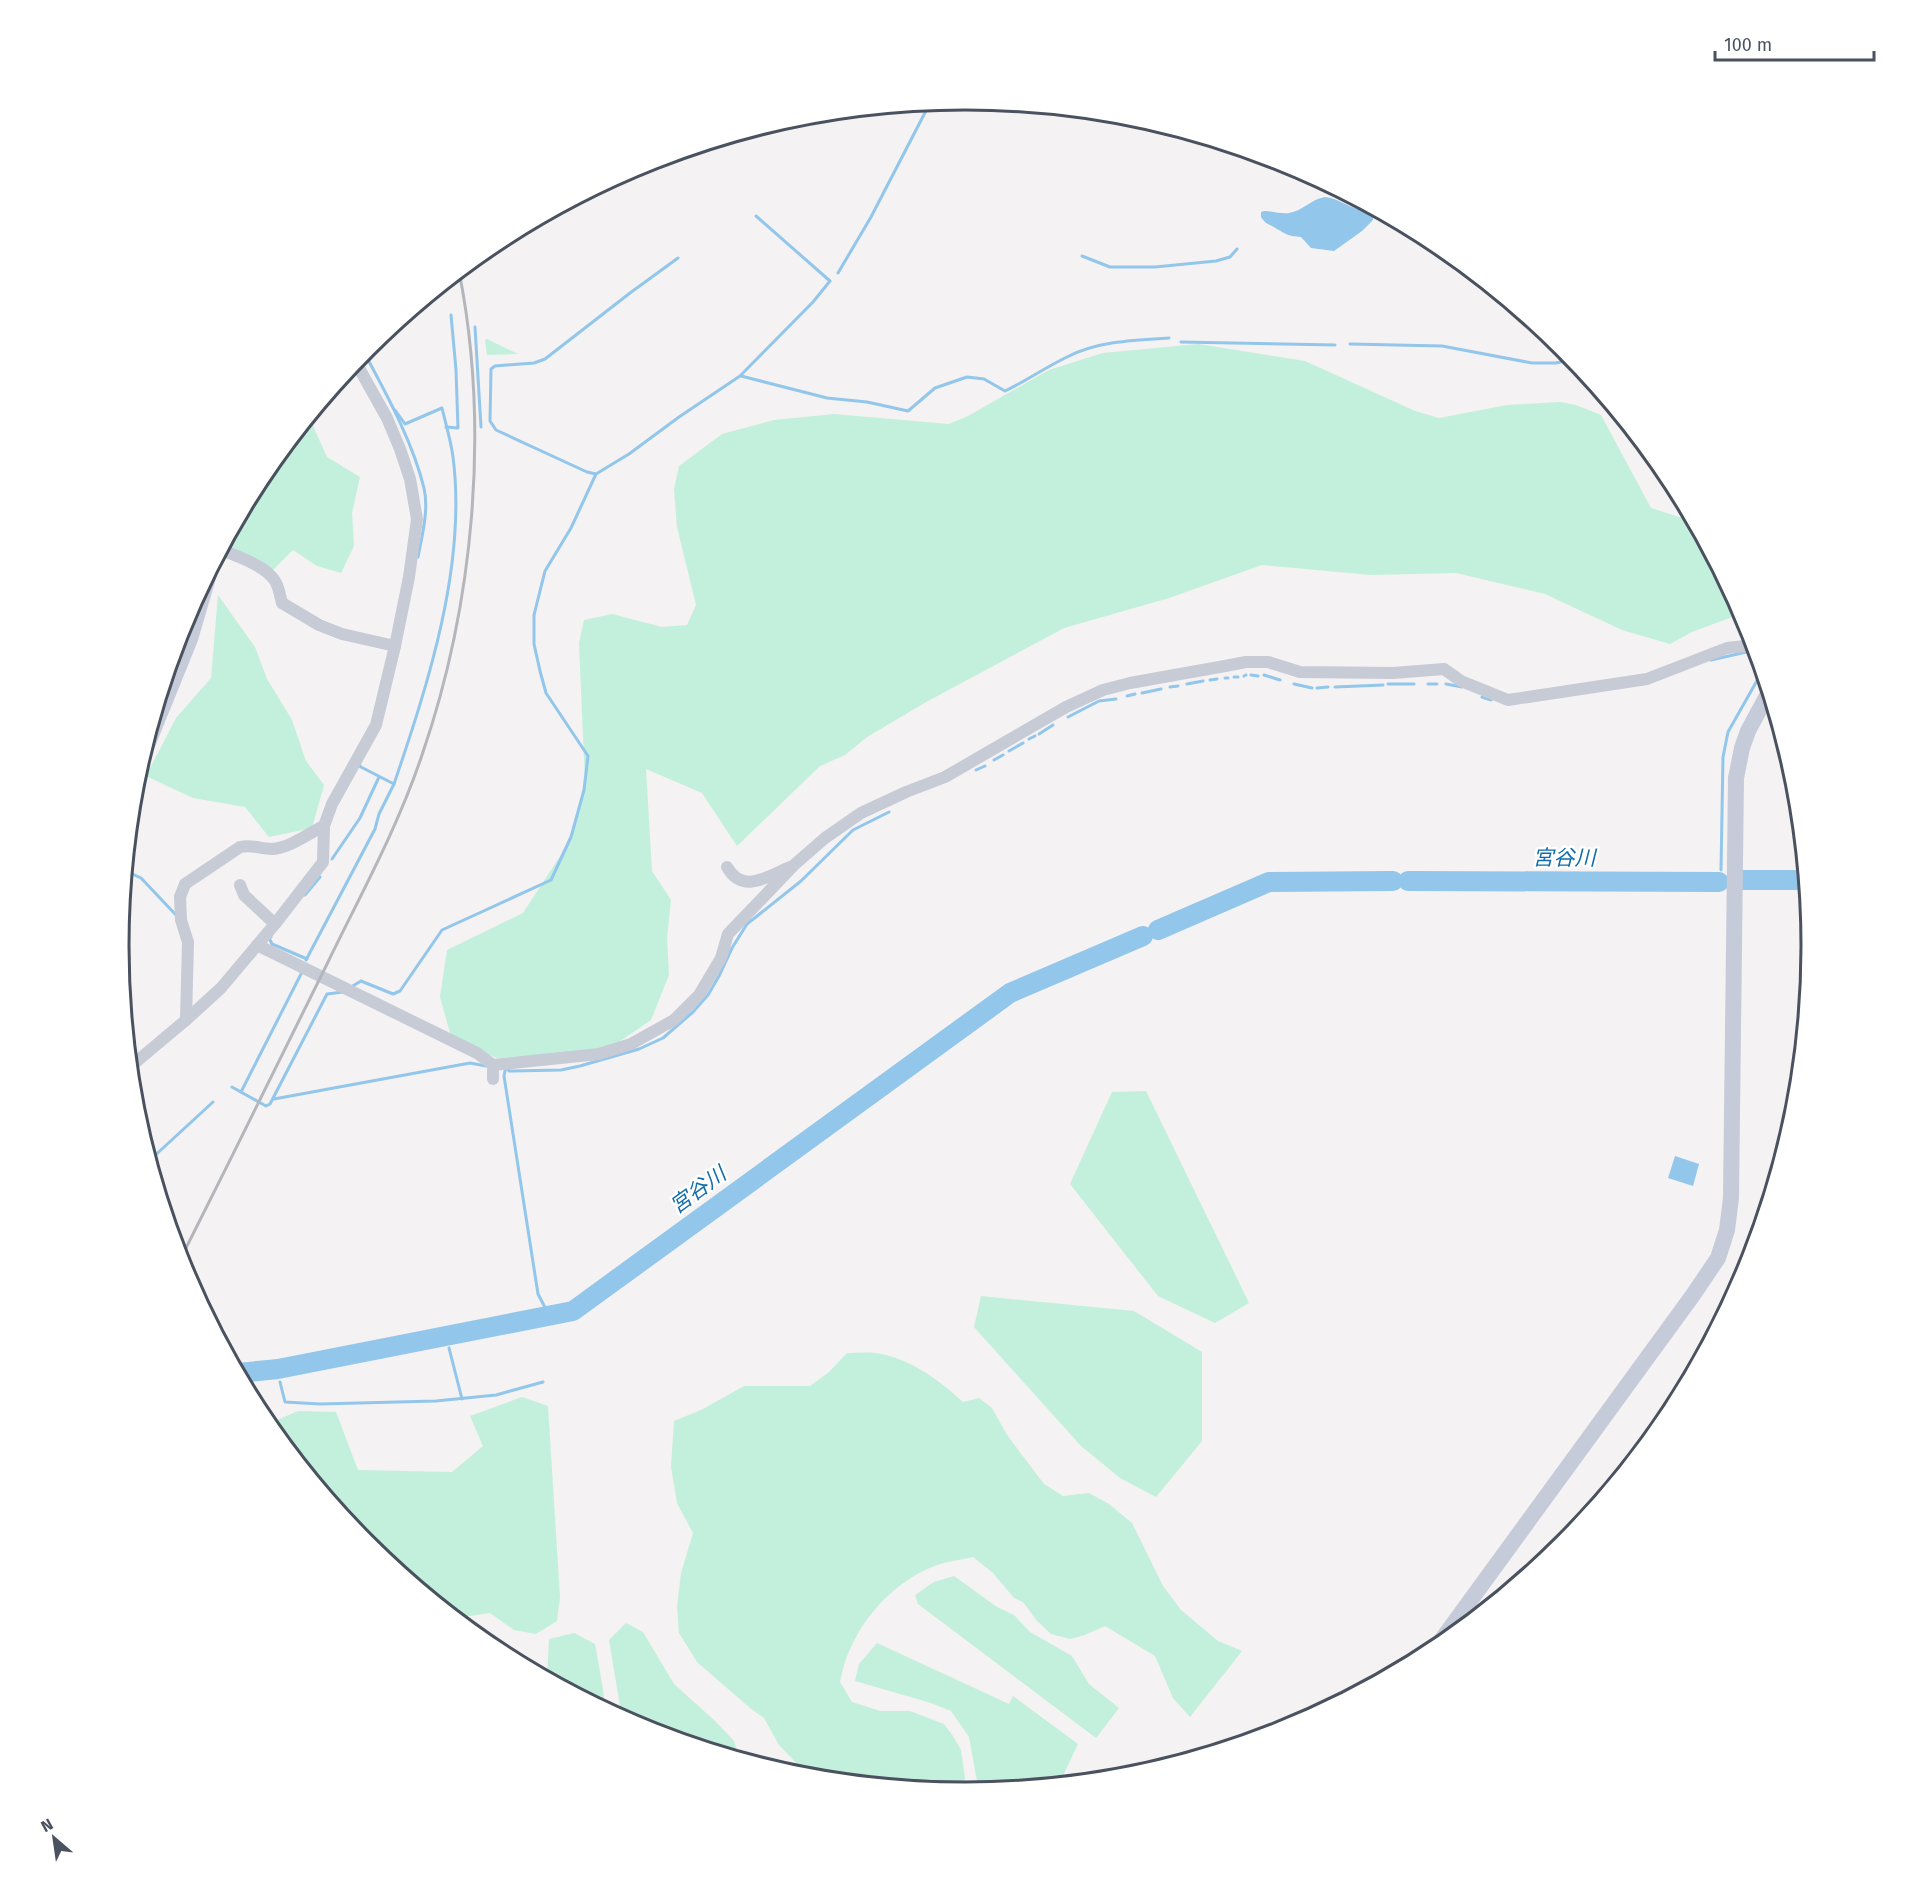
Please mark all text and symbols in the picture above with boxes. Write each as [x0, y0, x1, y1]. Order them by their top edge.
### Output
scale bar [1715, 24, 1874, 62]
text: 100 m [1724, 34, 1772, 56]
water label: 宮谷川 [1533, 845, 1597, 871]
water label: 宮谷川 [665, 1160, 733, 1219]
north arrow [24, 1808, 84, 1868]
text: N [38, 1814, 56, 1836]

